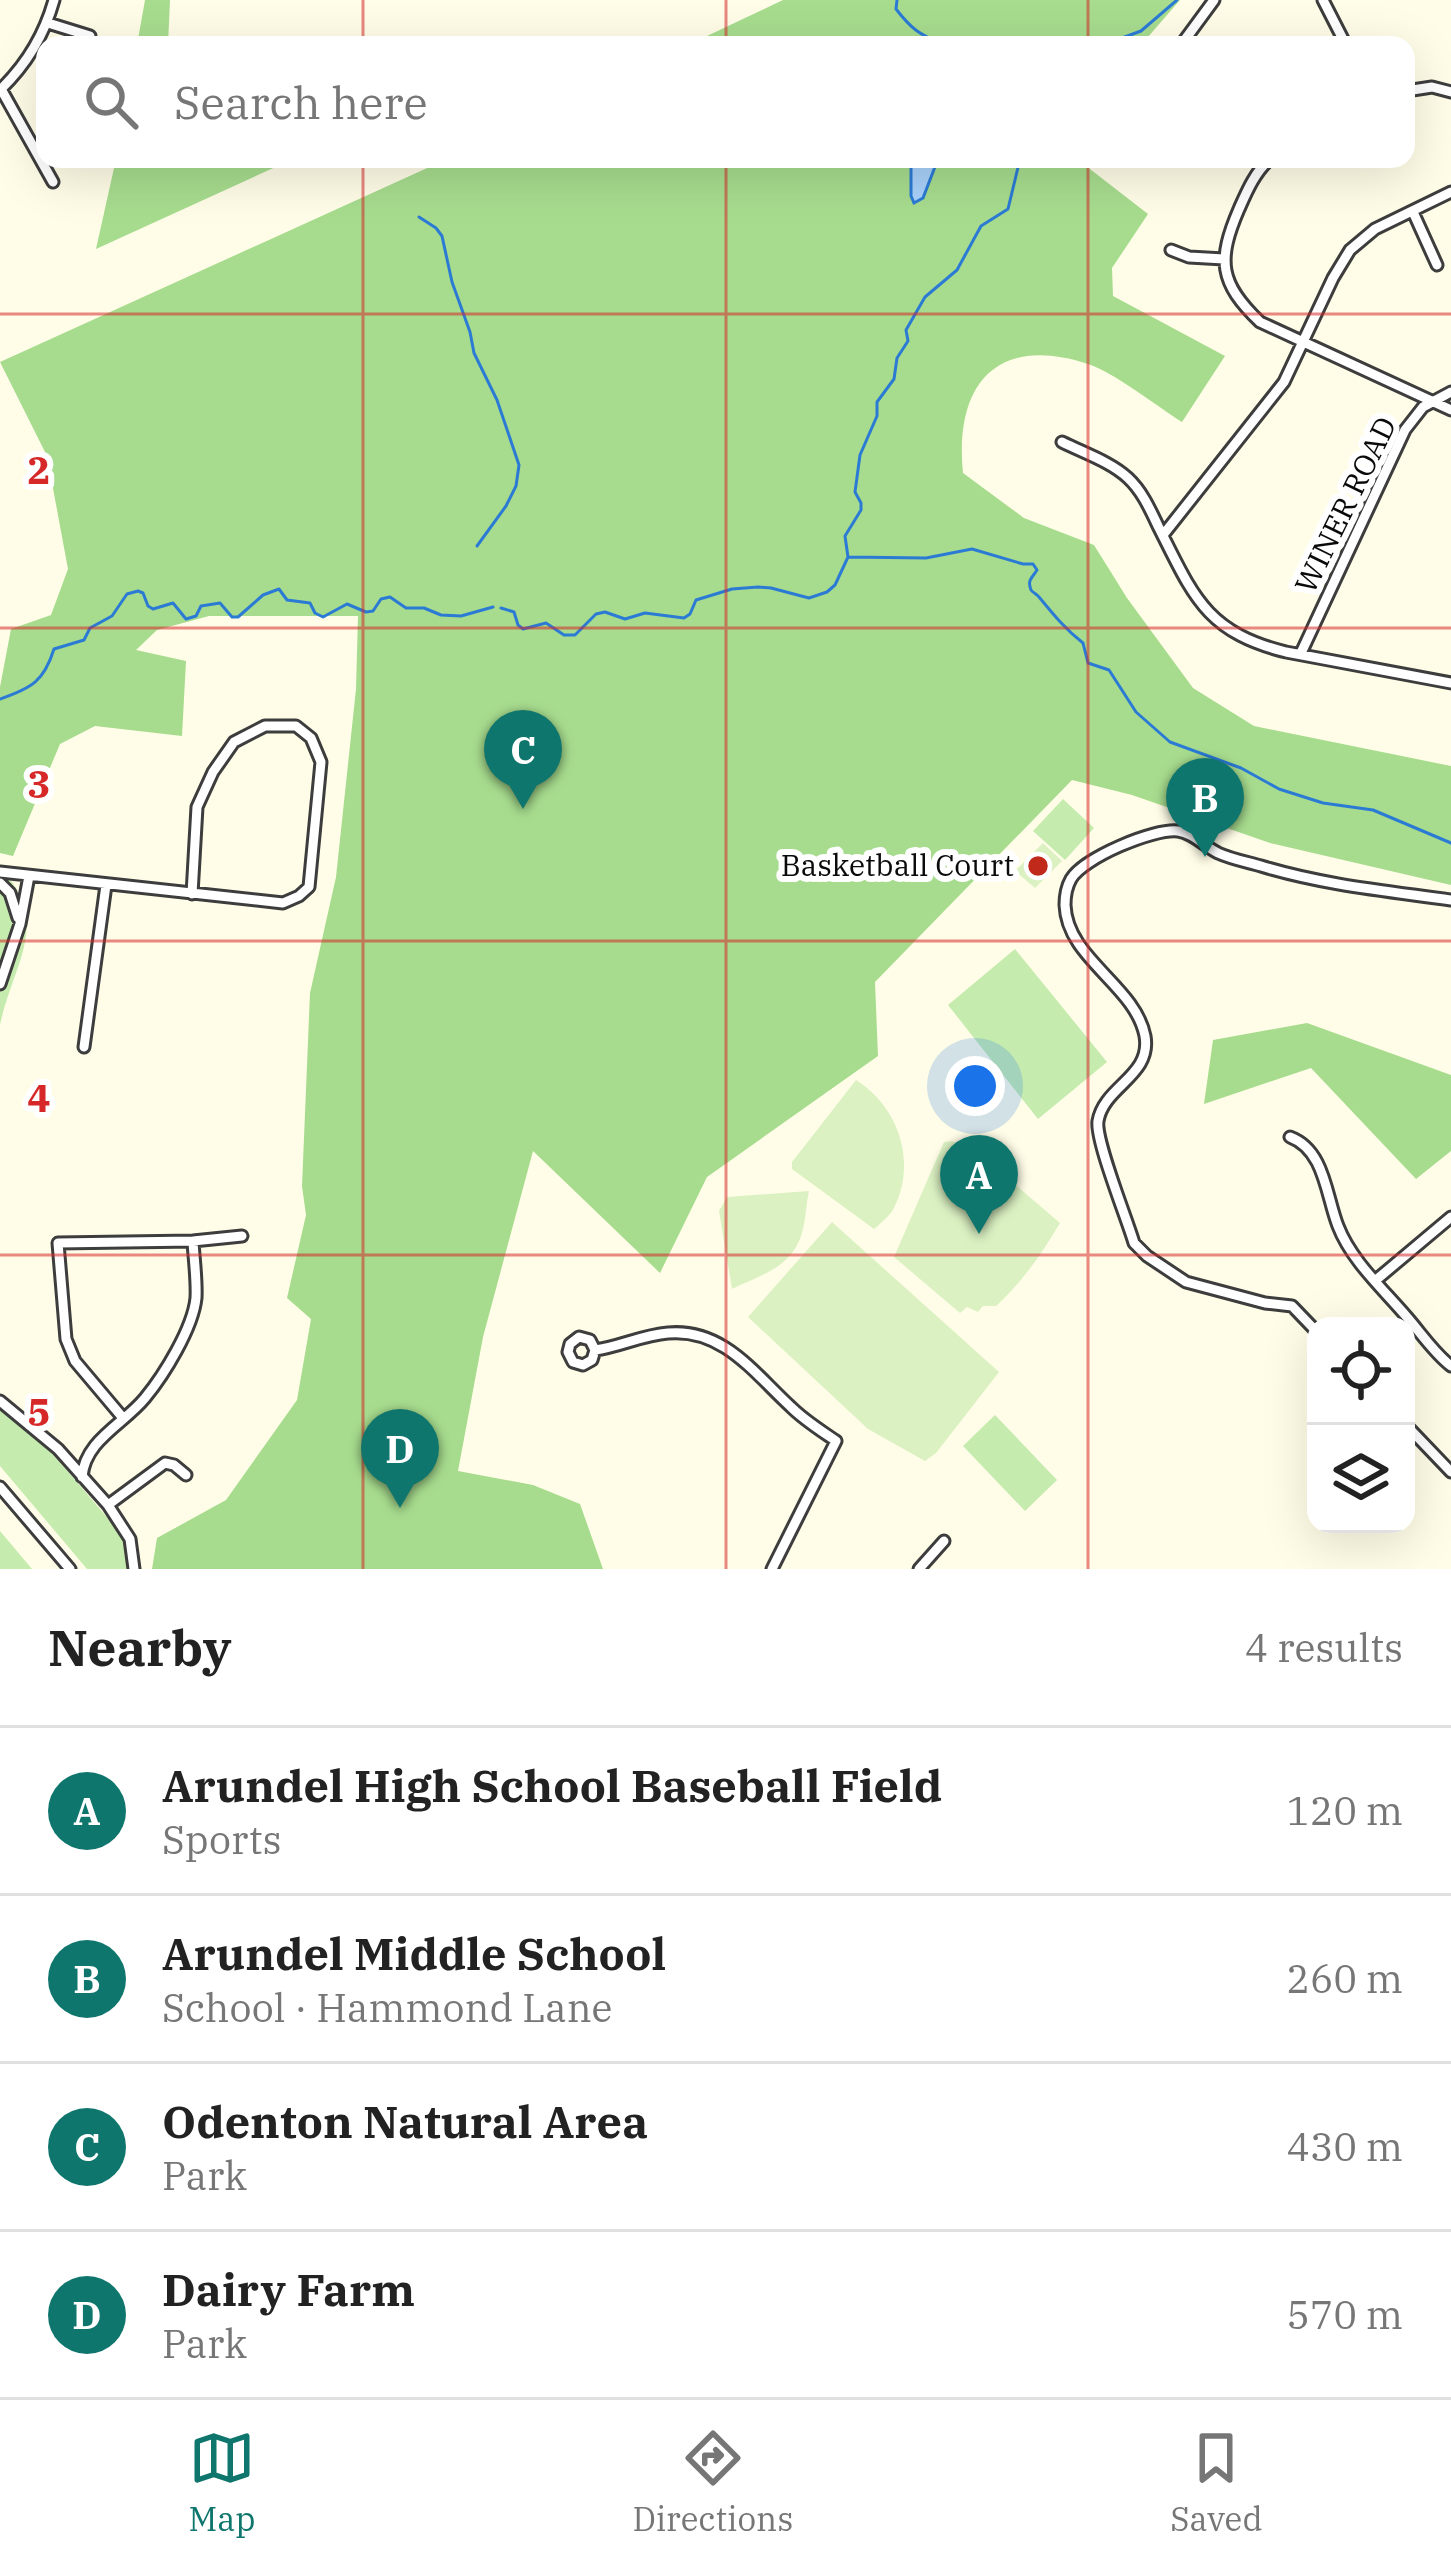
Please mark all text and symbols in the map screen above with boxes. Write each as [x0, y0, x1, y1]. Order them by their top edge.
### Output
search box [36, 36, 1415, 168]
icon: search [78, 69, 144, 135]
text: Search here [174, 73, 428, 131]
street label: WINER ROAD [1285, 410, 1404, 599]
text: 2 [27, 444, 51, 495]
pin: C [484, 710, 562, 809]
text: 3 [27, 758, 51, 809]
pin: B [1166, 758, 1244, 857]
place label: Basketball Court [781, 845, 1014, 884]
marker: Basketball Court [1025, 853, 1051, 879]
your location [945, 1056, 1005, 1116]
text: 4 [27, 1072, 51, 1123]
pin: A [940, 1135, 1018, 1234]
map controls [1307, 1317, 1415, 1533]
button: locate [1307, 1317, 1415, 1425]
text: 5 [27, 1386, 51, 1437]
pin: D [361, 1409, 439, 1508]
button: layers [1307, 1425, 1415, 1533]
text: Nearby [48, 1614, 232, 1680]
text: 4 results [1245, 1622, 1403, 1673]
text: Arundel High School Baseball Field [162, 1756, 942, 1814]
text: A [73, 1785, 101, 1836]
text: 120 m [1287, 1785, 1403, 1836]
text: Sports [162, 1814, 282, 1865]
text: Arundel Middle School [162, 1924, 666, 1982]
text: B [73, 1953, 101, 2004]
text: 260 m [1287, 1953, 1403, 2004]
text: School · Hammond Lane [162, 1982, 613, 2033]
text: Odenton Natural Area [162, 2092, 648, 2150]
text: C [74, 2121, 100, 2172]
text: 430 m [1287, 2121, 1403, 2172]
text: Park [162, 2150, 247, 2201]
text: Dairy Farm [162, 2260, 415, 2318]
text: D [72, 2289, 102, 2340]
text: 570 m [1287, 2289, 1403, 2340]
text: Park [162, 2318, 247, 2369]
tab: Map [188, 2425, 255, 2540]
tab: Directions [632, 2425, 793, 2540]
tab: Saved [1170, 2425, 1263, 2540]

